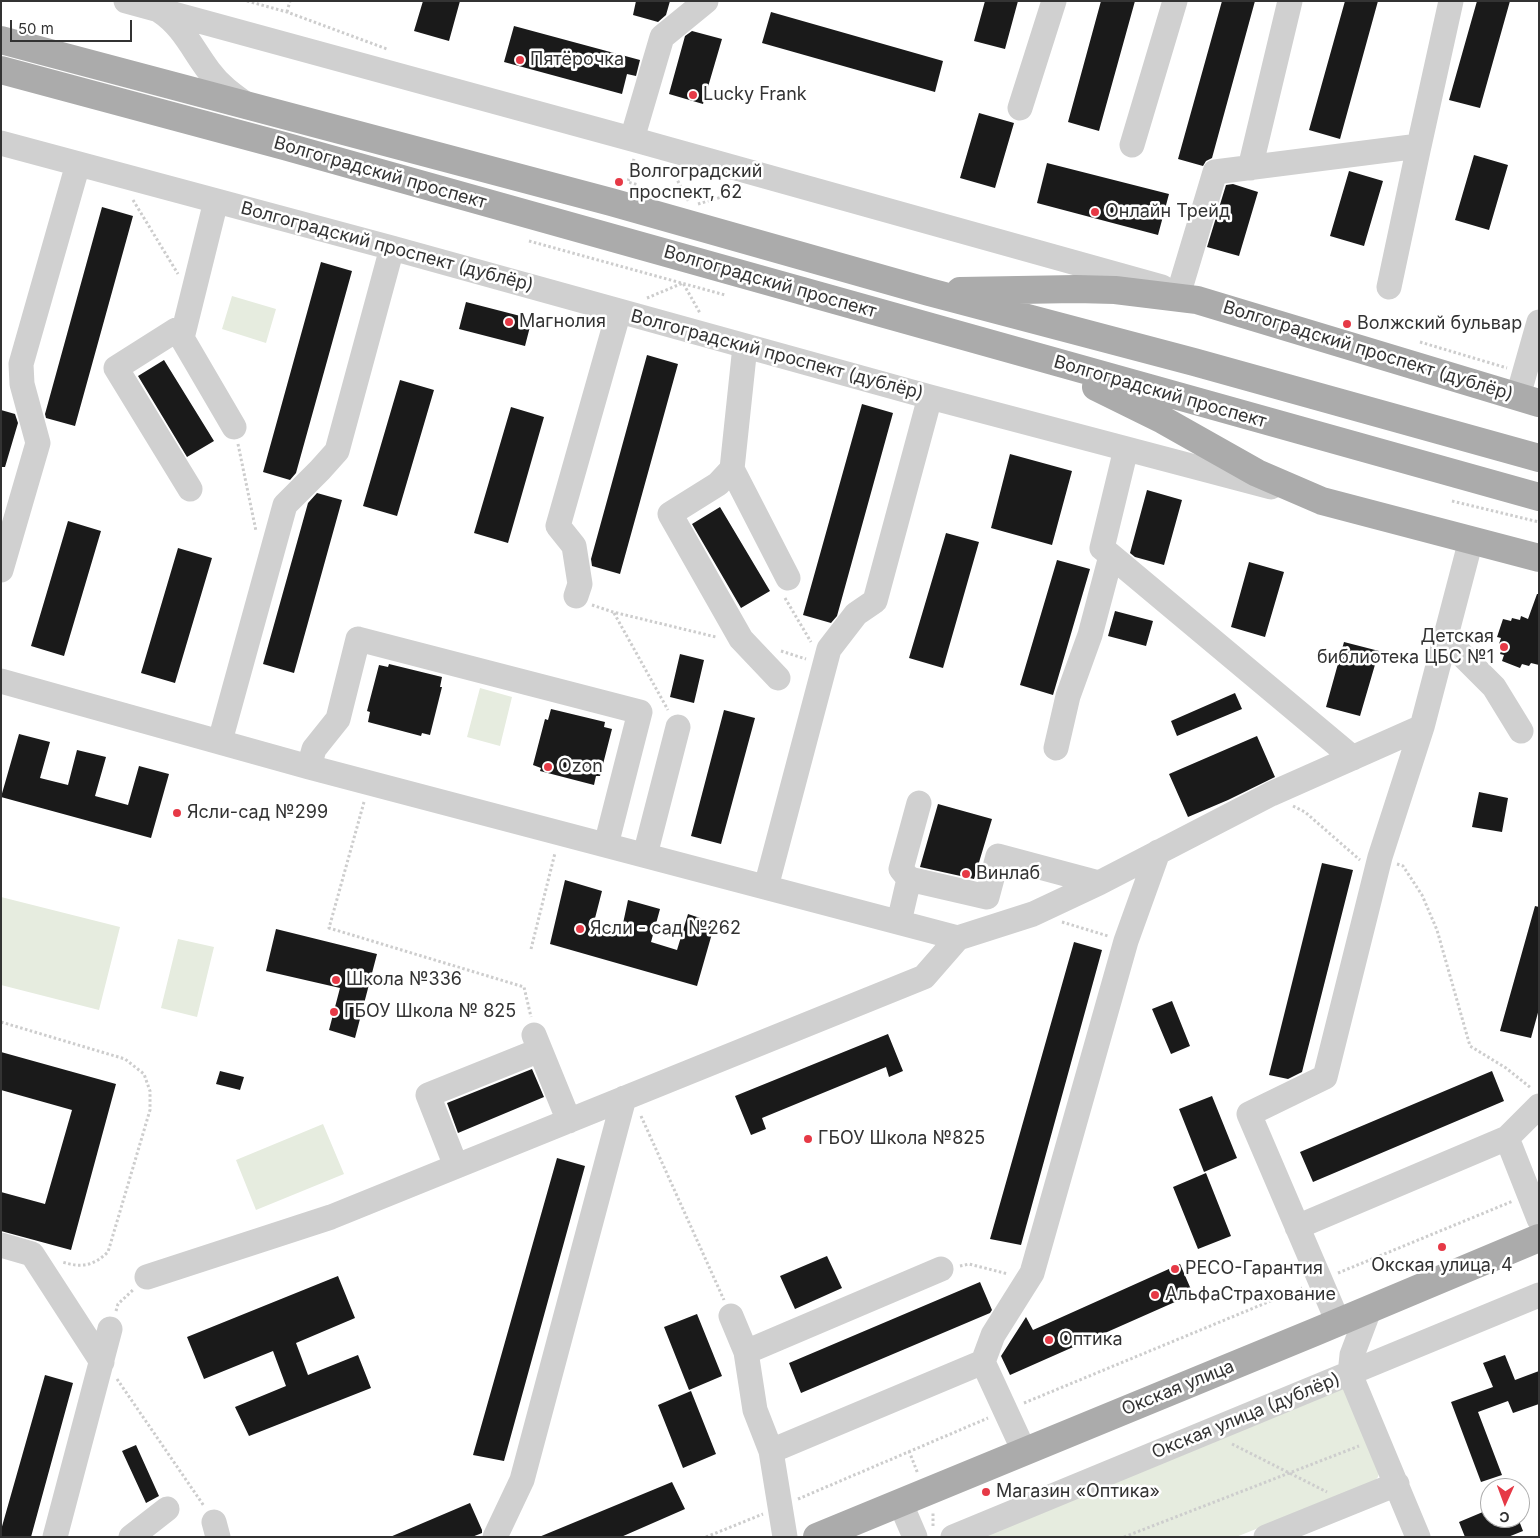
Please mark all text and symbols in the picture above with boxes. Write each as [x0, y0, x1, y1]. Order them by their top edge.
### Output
scale bar [12, 10, 135, 42]
text: 50 m [18, 19, 54, 38]
place label: Пятёрочка [530, 49, 624, 71]
marker: Пятёрочка [514, 54, 526, 66]
place label: Lucky Frank [703, 84, 807, 106]
marker: Lucky Frank [687, 89, 699, 101]
street label: Волгоградский проспект [271, 132, 489, 214]
place label: Волгоградский проспект, 62 [629, 161, 762, 203]
marker: Волгоградский проспект, 62 [613, 176, 625, 188]
street label: Волгоградский проспект (дублёр) [238, 197, 536, 297]
place label: Онлайн Трейд [1105, 201, 1230, 223]
marker: Онлайн Трейд [1089, 206, 1101, 218]
street label: Волгоградский проспект [661, 241, 879, 323]
street label: Волгоградский проспект (дублёр) [1220, 296, 1516, 406]
street label: Волгоградский проспект (дублёр) [628, 305, 926, 405]
place label: Магнолия [519, 311, 606, 333]
place label: Волжский бульвар [1357, 313, 1522, 335]
marker: Магнолия [503, 316, 515, 328]
marker: Волжский бульвар [1341, 318, 1353, 330]
street label: Волгоградский проспект [1051, 351, 1269, 433]
place label: Детская библиотека ЦБС №1 [1317, 626, 1494, 669]
marker: Детская библиотека ЦБС №1 [1498, 641, 1510, 653]
place label: Ozon [558, 756, 603, 778]
marker: Ozon [542, 761, 554, 773]
place label: Ясли-сад №299 [187, 802, 328, 824]
marker: Ясли-сад №299 [171, 807, 183, 819]
place label: Винлаб [976, 863, 1040, 885]
marker: Винлаб [960, 868, 972, 880]
place label: Ясли - сад №262 [590, 918, 741, 940]
marker: Ясли - сад №262 [574, 923, 586, 935]
place label: Школа №336 [346, 969, 462, 991]
marker: Школа №336 [330, 974, 342, 986]
place label: ГБОУ Школа № 825 [344, 1001, 516, 1023]
marker: ГБОУ Школа № 825 [328, 1006, 340, 1018]
place label: ГБОУ Школа №825 [818, 1128, 985, 1150]
marker: ГБОУ Школа №825 [802, 1133, 814, 1145]
marker: Окская улица, 4 [1436, 1241, 1448, 1253]
place label: Окская улица, 4 [1371, 1255, 1513, 1277]
place label: РЕСО-Гарантия [1185, 1258, 1323, 1280]
marker: РЕСО-Гарантия [1169, 1263, 1181, 1275]
place label: АльфаСтрахование [1165, 1284, 1336, 1306]
marker: АльфаСтрахование [1149, 1289, 1161, 1301]
place label: Оптика [1059, 1329, 1123, 1351]
marker: Оптика [1043, 1334, 1055, 1346]
street label: Окская улица [1119, 1356, 1237, 1420]
street label: Окская улица (дублёр) [1149, 1368, 1343, 1464]
north arrow [1480, 1478, 1530, 1528]
place label: Магазин «Оптика» [996, 1481, 1160, 1503]
marker: Магазин «Оптика» [980, 1486, 992, 1498]
text: С [1499, 1509, 1510, 1526]

